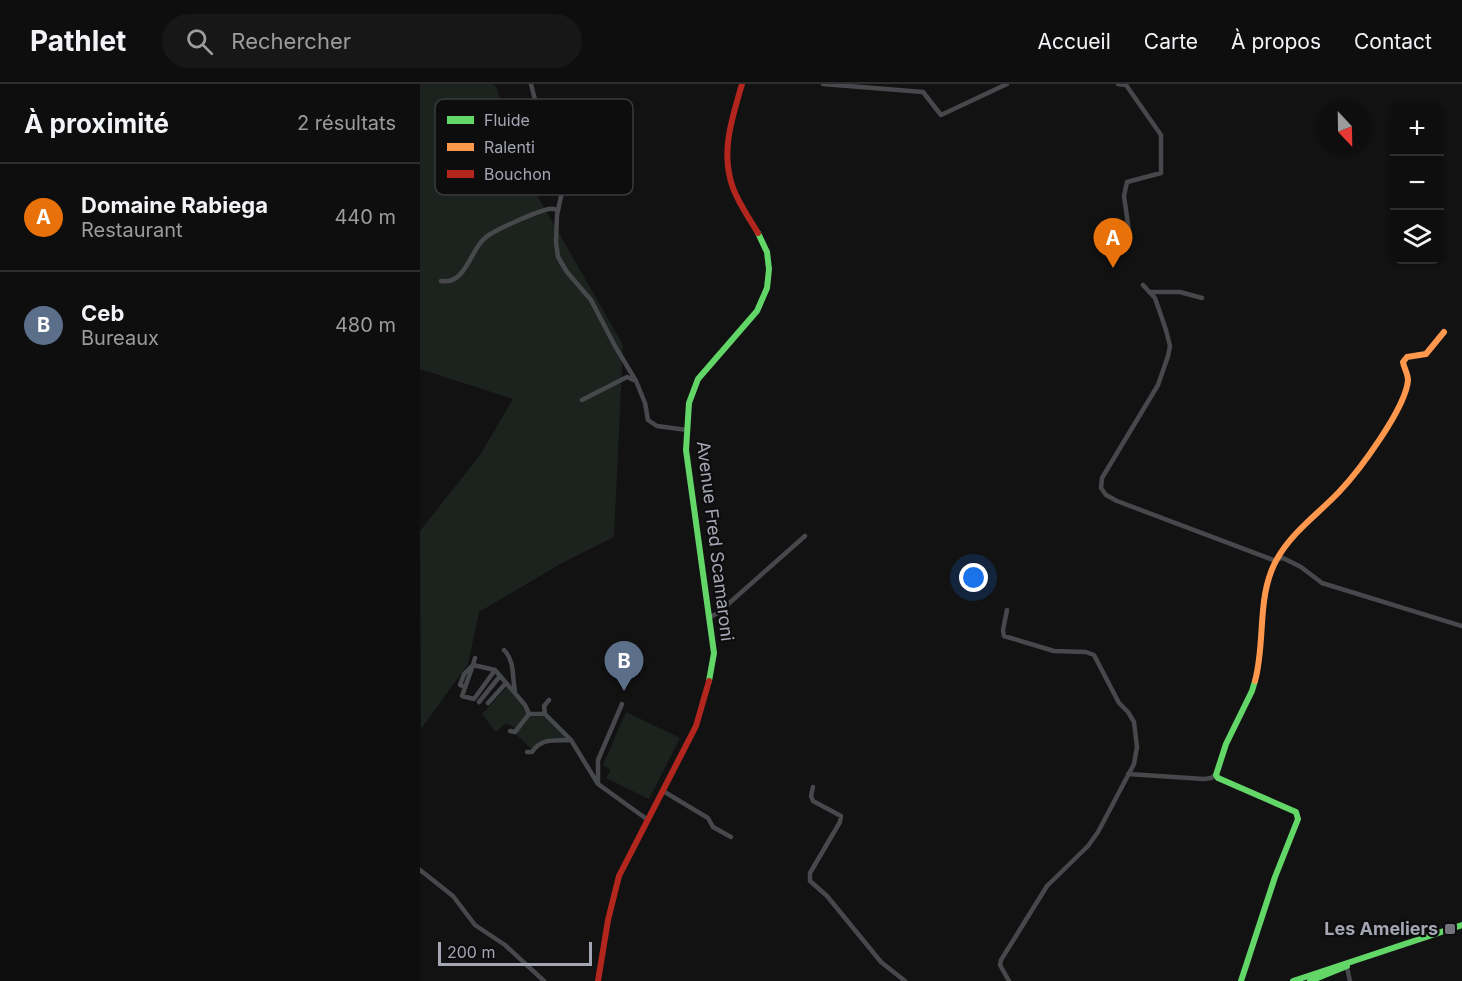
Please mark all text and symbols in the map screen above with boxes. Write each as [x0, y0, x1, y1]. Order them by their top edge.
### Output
search box [162, 14, 582, 68]
text: Pathlet [30, 24, 126, 58]
icon: search [183, 25, 216, 58]
text: Rechercher [231, 28, 351, 54]
text: Accueil [1037, 29, 1111, 54]
text: Carte [1144, 29, 1198, 54]
text: À propos [1231, 29, 1321, 54]
text: Contact [1354, 29, 1432, 54]
legend [435, 99, 633, 195]
north arrow [1318, 102, 1372, 156]
map controls [1390, 102, 1444, 264]
button: + [1390, 102, 1444, 156]
text: À proximité [24, 108, 169, 139]
text: Fluide [484, 110, 530, 130]
text: 2 résultats [297, 111, 396, 135]
text: Ralenti [484, 137, 535, 157]
button: − [1390, 156, 1444, 210]
text: Bouchon [484, 164, 551, 184]
text: Domaine Rabiega [81, 192, 268, 218]
text: A [36, 205, 51, 229]
text: 440 m [334, 205, 396, 229]
button: layers [1390, 210, 1444, 264]
text: Restaurant [81, 218, 183, 242]
pin: A [1094, 218, 1132, 268]
text: Ceb [81, 300, 124, 326]
text: B [37, 313, 50, 337]
text: 480 m [335, 313, 396, 337]
text: Bureaux [81, 326, 159, 350]
street label: Avenue Fred Scamaroni [693, 440, 738, 642]
your location [959, 563, 988, 592]
pin: B [604, 642, 644, 691]
place label: Les Ameliers [1324, 918, 1438, 939]
marker: Les Ameliers [1443, 922, 1457, 936]
scale bar [438, 939, 592, 966]
text: 200 m [447, 942, 495, 962]

